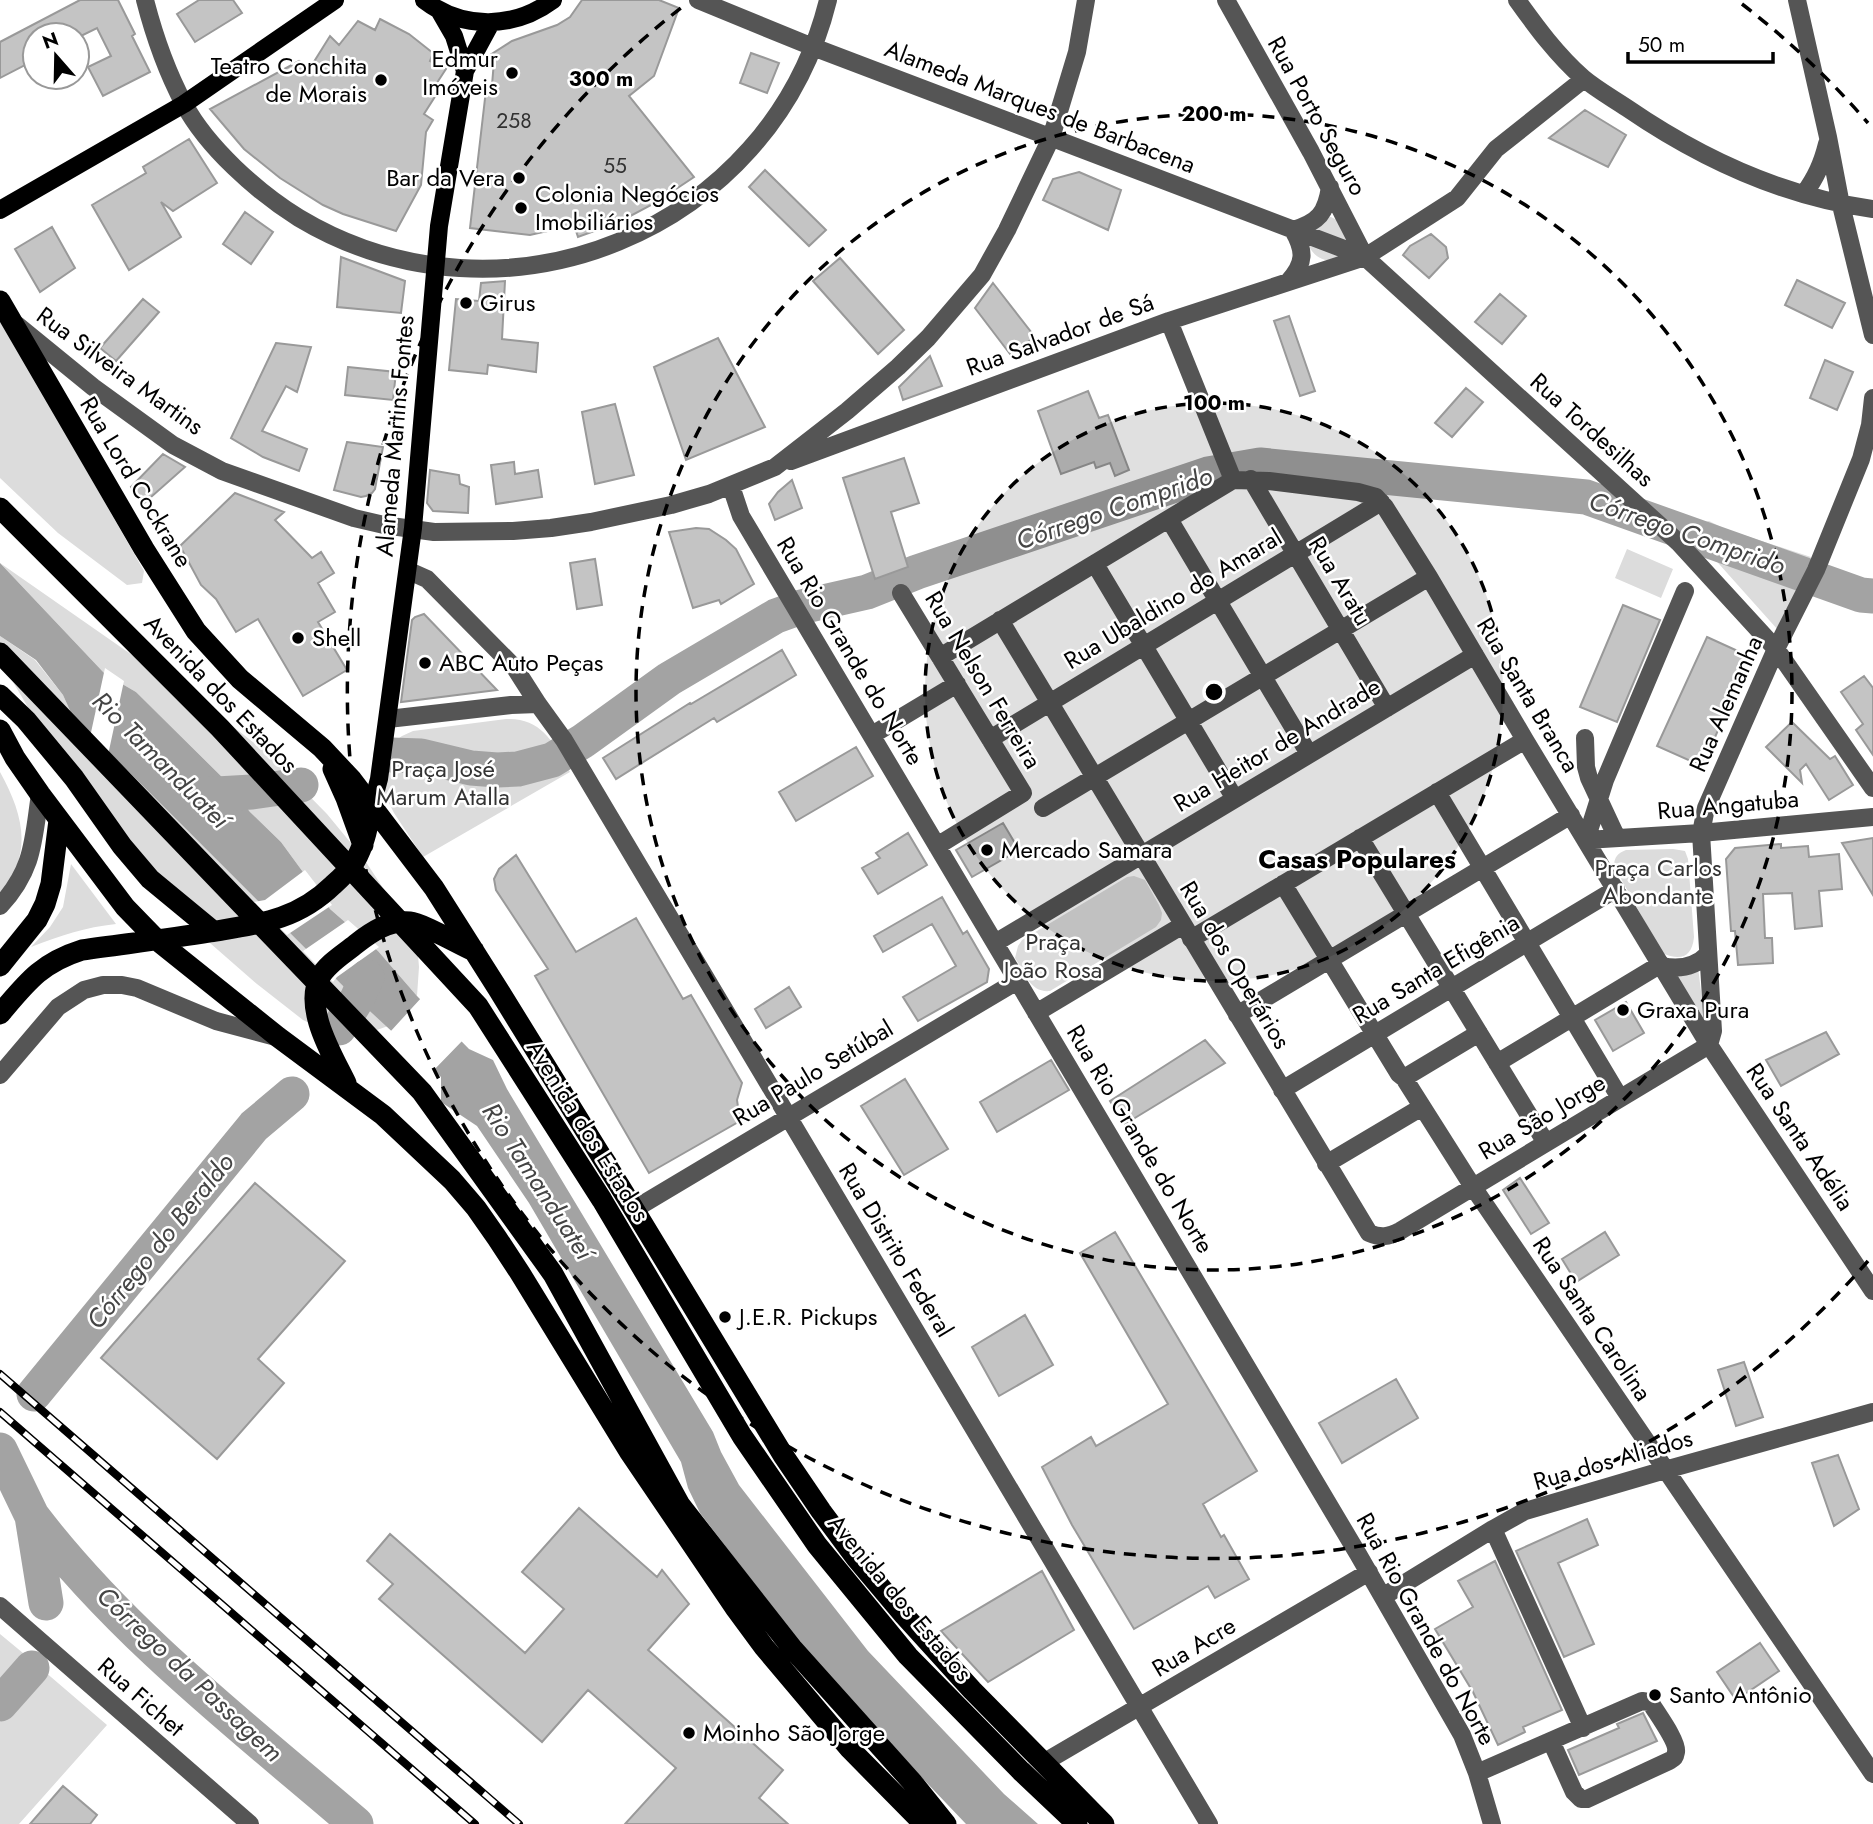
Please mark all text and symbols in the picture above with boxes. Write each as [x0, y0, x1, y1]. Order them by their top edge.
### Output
north arrow [21, 21, 91, 91]
scale bar [1628, 21, 1773, 65]
text: N [39, 25, 62, 56]
street label: Rua Porto Seguro [1259, 30, 1376, 202]
text: 50 m [1638, 30, 1685, 60]
street label: Alameda Marques de Barbacena [880, 31, 1201, 182]
place label: Edmur Imóveis [422, 41, 499, 104]
place label: Teatro Conchita de Morais [211, 48, 367, 111]
text: 300 m [569, 64, 633, 94]
marker: Edmur Imóveis [504, 65, 520, 81]
marker: Teatro Conchita de Morais [373, 72, 389, 88]
text: 200 m [1181, 99, 1247, 129]
house number: 258 [496, 106, 532, 136]
house number: 55 [603, 151, 627, 181]
place label: Bar da Vera [386, 160, 505, 195]
marker: Bar da Vera [511, 170, 527, 186]
place label: Colonia Negócios Imobiliários [535, 176, 719, 239]
marker: Colonia Negócios Imobiliários [513, 200, 529, 216]
street label: Rua Salvador de Sá [961, 284, 1159, 385]
place label: Girus [480, 285, 535, 320]
marker: Girus [458, 295, 474, 311]
street label: Rua Silveira Martins [30, 298, 211, 443]
street label: Alameda Martins Fontes [367, 314, 422, 558]
street label: Rua Tordesilhas [1523, 364, 1662, 495]
text: 100 m [1183, 388, 1245, 418]
street label: Rua Lord Cockrane [71, 390, 201, 574]
water label: Córrego Comprido [1011, 457, 1218, 559]
water label: Córrego Comprido [1584, 482, 1791, 584]
street label: Rua Ubaldino do Amaral [1057, 520, 1288, 678]
street label: Rua Aratu [1300, 529, 1381, 632]
street label: Rua Rio Grande do Norte [768, 530, 933, 772]
street label: Rua Nelson Ferreira [916, 584, 1050, 775]
street label: Avenida dos Estados [136, 606, 306, 781]
street label: Rua Santa Branca [1468, 611, 1589, 779]
place label: Shell [312, 620, 361, 655]
marker: Shell [290, 630, 306, 646]
street label: Rua Alemanha [1680, 630, 1771, 777]
place label: ABC Auto Peças [439, 645, 603, 680]
marker: ABC Auto Peças [417, 655, 433, 671]
street label: Rua Heitor de Andrade [1167, 669, 1387, 820]
centre of rings [1202, 680, 1226, 704]
water label: Rio Tamanduateí [84, 683, 241, 840]
park label: Praça José Marum Atalla [376, 751, 510, 814]
street label: Rua Angatuba [1656, 781, 1800, 828]
place label: Mercado Samara [1001, 832, 1172, 867]
district label: Casas Populares [1258, 840, 1456, 878]
marker: Mercado Samara [979, 842, 995, 858]
park label: Praça Carlos Abondante [1594, 850, 1722, 913]
street label: Rua dos Operários [1171, 874, 1300, 1055]
street label: Rua Santa Efigênia [1346, 905, 1526, 1032]
park label: Praça João Rosa [1001, 924, 1102, 987]
place label: Graxa Pura [1637, 992, 1749, 1027]
marker: Graxa Pura [1615, 1002, 1631, 1018]
street label: Rua Paulo Setúbal [726, 1011, 900, 1134]
street label: Rua Rio Grande do Norte [1058, 1018, 1223, 1260]
street label: Avenida dos Estados [518, 1033, 659, 1229]
street label: Rua Santa Adélia [1738, 1056, 1863, 1218]
street label: Rua São Jorge [1472, 1065, 1612, 1168]
water label: Rio Tamanduateí [473, 1095, 605, 1270]
water label: Córrego do Beraldo [77, 1145, 243, 1337]
street label: Rua Distrito Federal [830, 1156, 962, 1344]
street label: Rua Santa Carolina [1524, 1230, 1660, 1408]
place label: J.E.R. Pickups [736, 1299, 877, 1334]
marker: J.E.R. Pickups [717, 1309, 733, 1325]
street label: Rua dos Aliados [1529, 1420, 1697, 1499]
street label: Avenida dos Estados [820, 1506, 981, 1689]
street label: Rua Rio Grande do Norte [1348, 1506, 1505, 1751]
water label: Córrego da Passagem [88, 1577, 292, 1771]
street label: Rua Acre [1145, 1608, 1242, 1685]
street label: Rua Fichet [90, 1649, 193, 1745]
place label: Santo Antônio [1669, 1677, 1812, 1712]
marker: Santo Antônio [1647, 1687, 1663, 1703]
place label: Moinho São Jorge [703, 1715, 885, 1750]
marker: Moinho São Jorge [681, 1725, 697, 1741]

